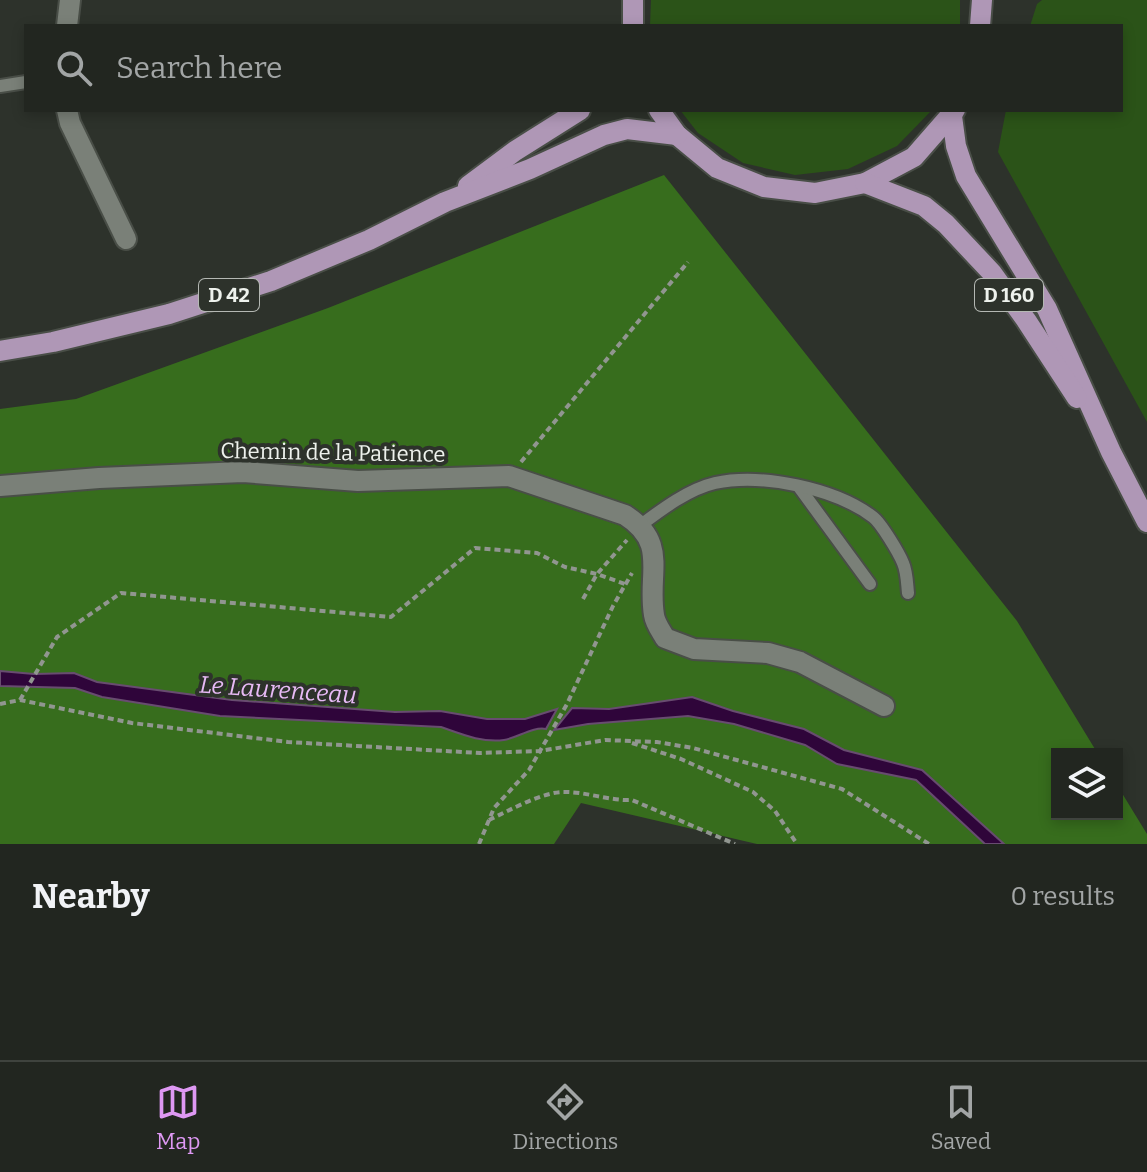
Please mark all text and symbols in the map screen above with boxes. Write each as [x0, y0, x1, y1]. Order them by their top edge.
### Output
search box [24, 24, 1123, 112]
icon: search [52, 46, 96, 90]
text: Search here [116, 50, 283, 86]
road number: D 42 [199, 279, 259, 311]
road number: D 160 [975, 279, 1043, 311]
street label: Chemin de la Patience [220, 437, 446, 468]
water label: Le Laurenceau [198, 671, 358, 709]
map controls [1051, 748, 1123, 820]
button: layers [1051, 748, 1123, 820]
text: Nearby [32, 876, 150, 917]
text: 0 results [1010, 881, 1115, 912]
tab: Map [156, 1080, 200, 1155]
tab: Directions [513, 1080, 618, 1155]
tab: Saved [931, 1080, 991, 1155]

